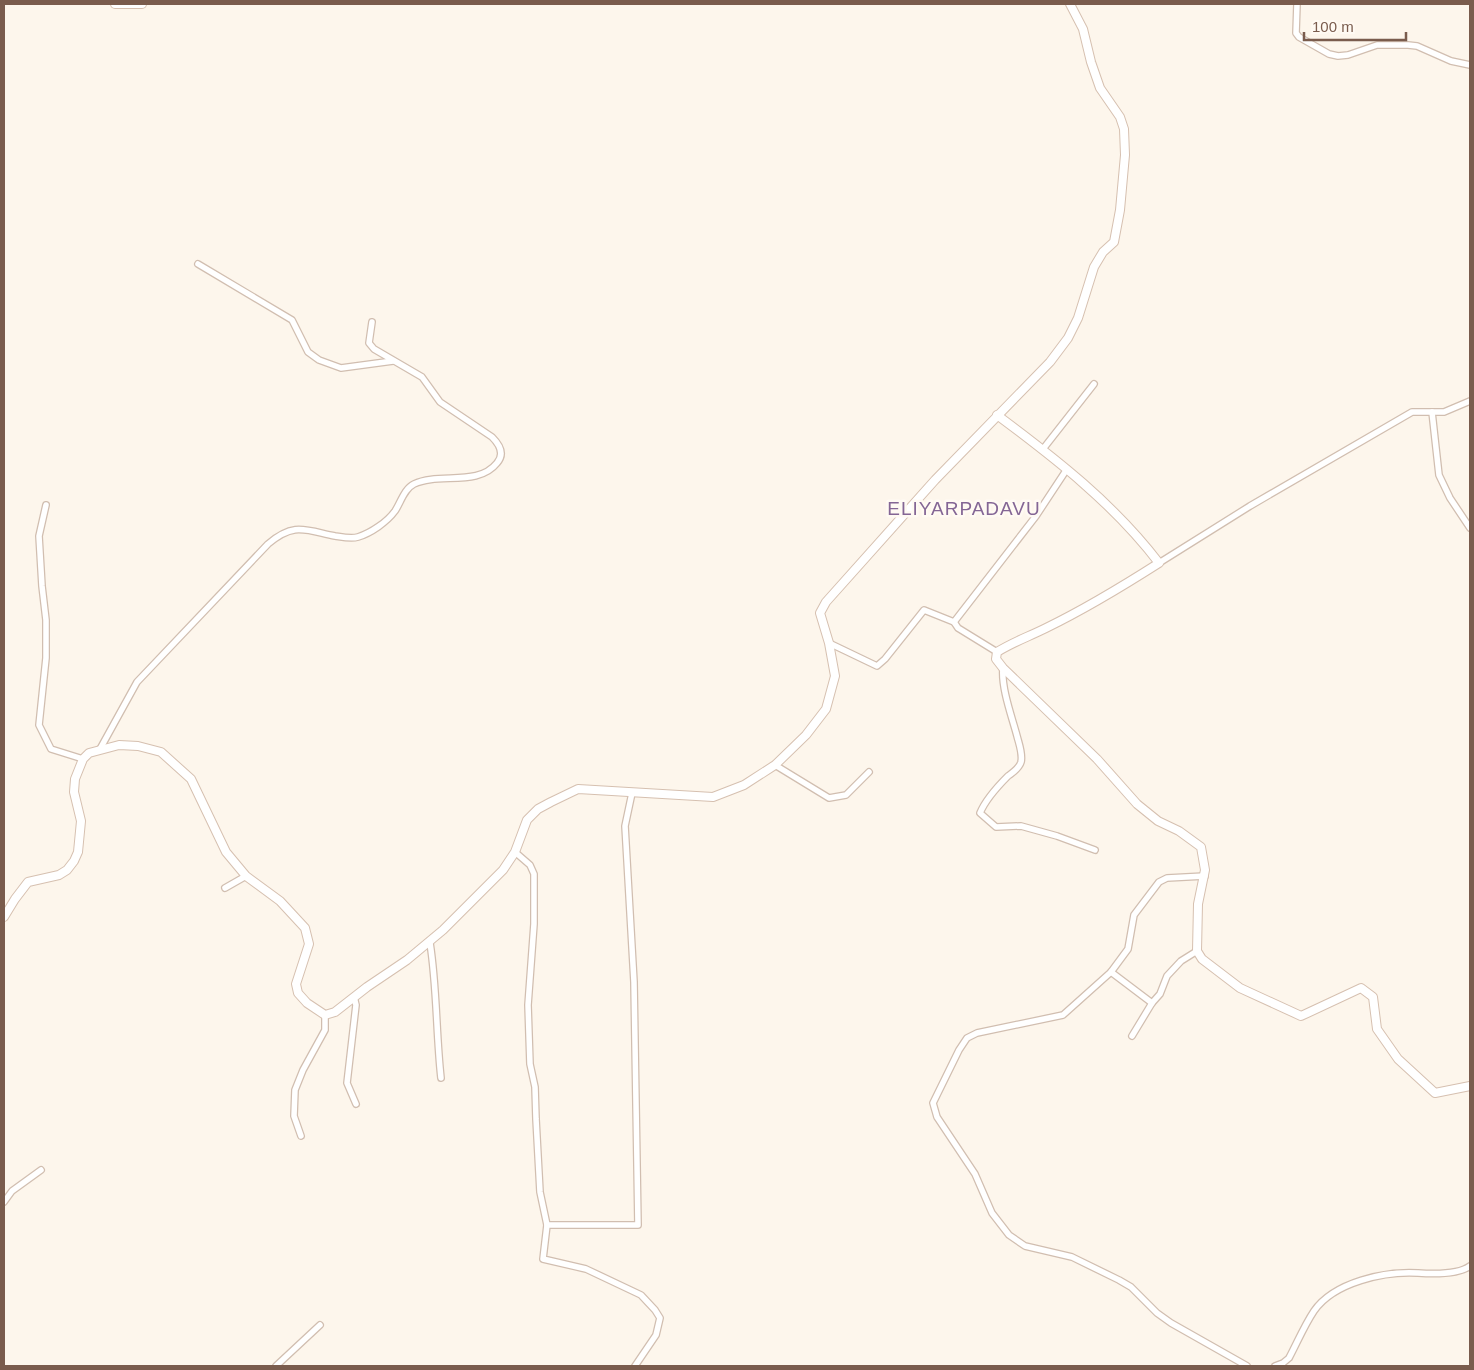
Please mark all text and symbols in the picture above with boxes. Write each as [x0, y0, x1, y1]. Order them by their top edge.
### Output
scale bar [1304, 10, 1406, 42]
text: 100 m [1312, 18, 1354, 35]
district label: ELIYARPADAVU [887, 498, 1041, 519]

